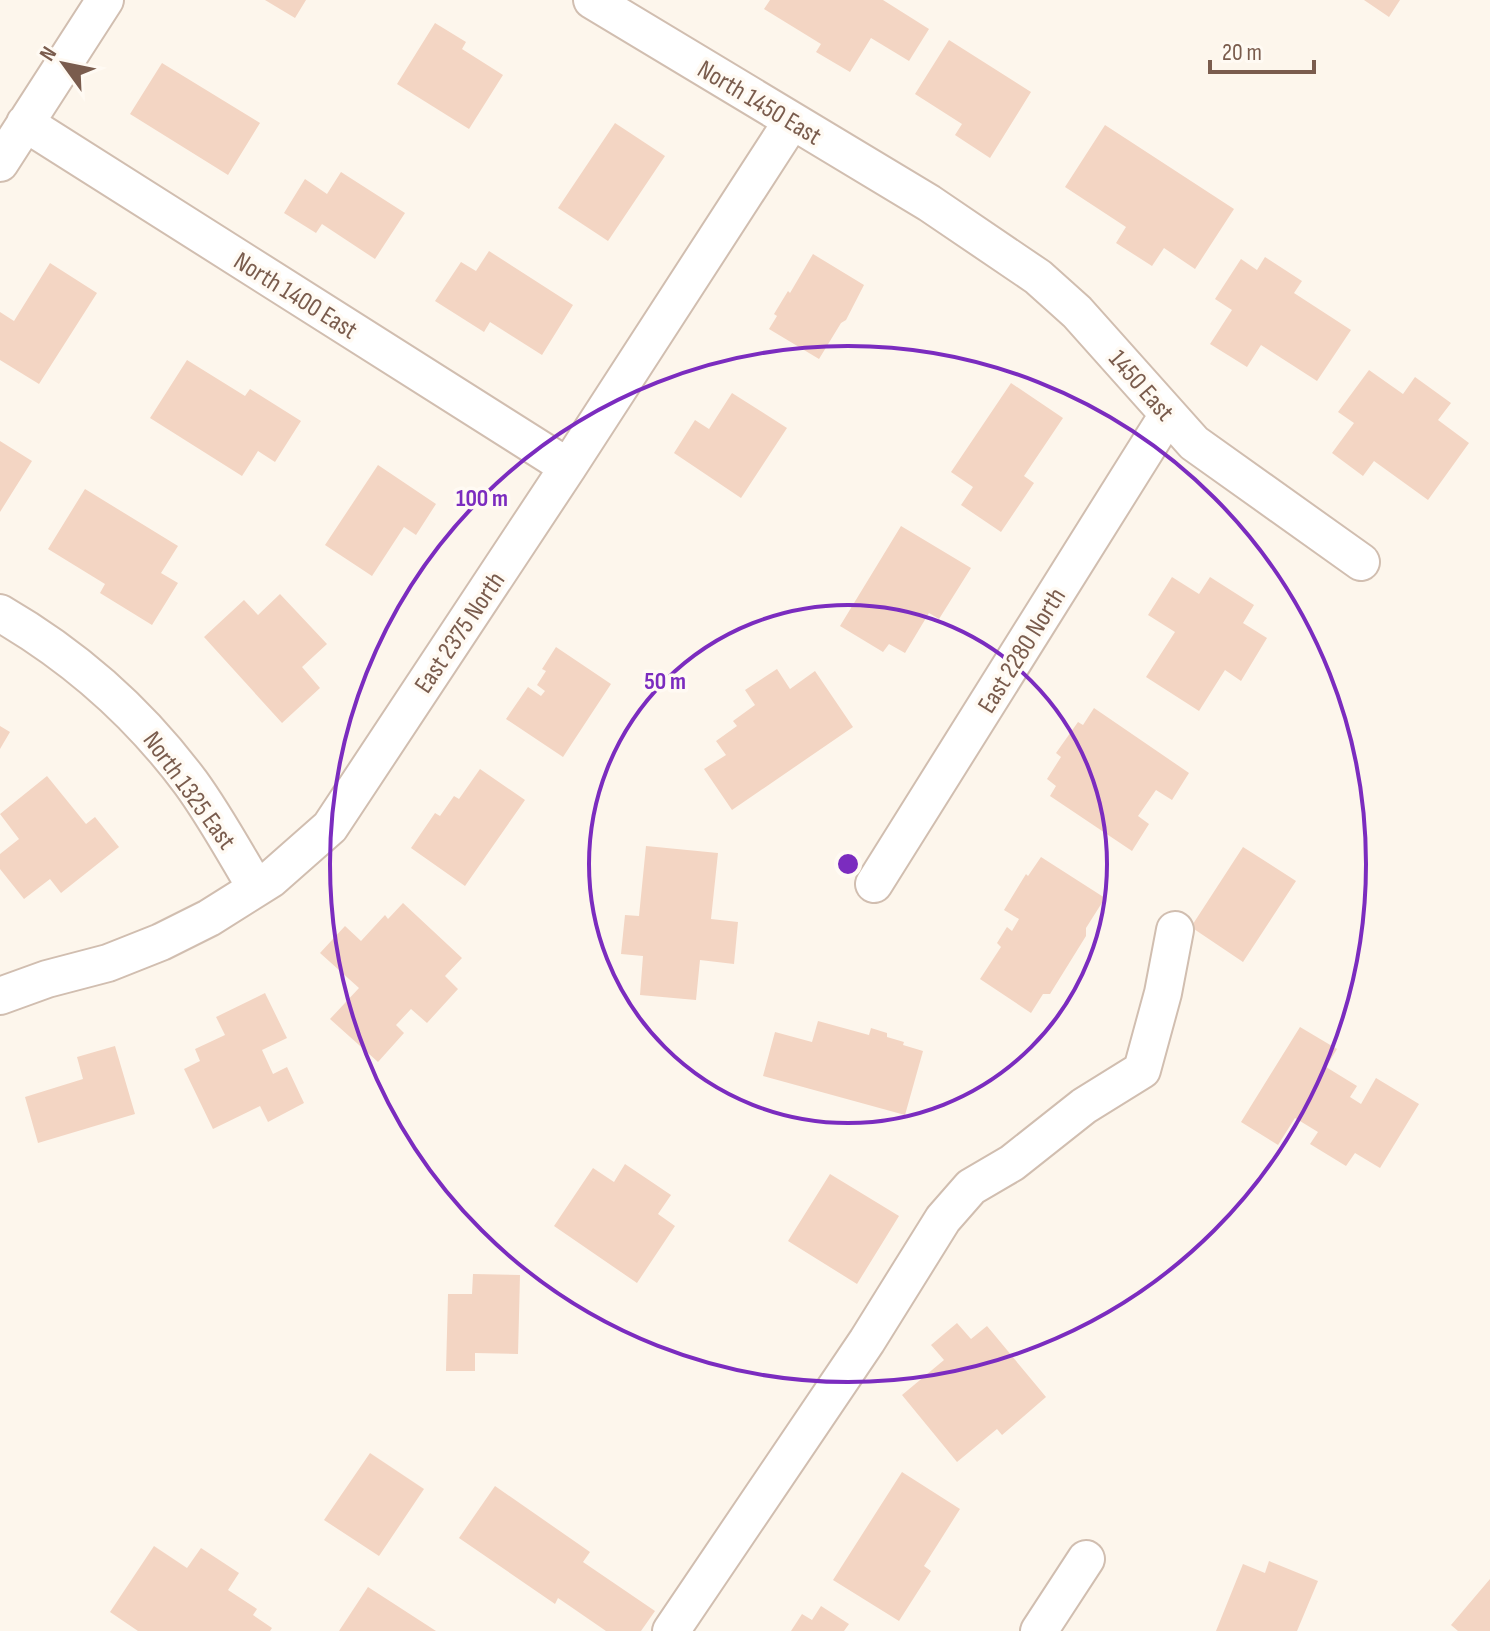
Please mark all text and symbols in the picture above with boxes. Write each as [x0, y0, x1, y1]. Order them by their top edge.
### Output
north arrow [24, 24, 104, 104]
scale bar [1210, 24, 1314, 74]
text: 20 m [1222, 38, 1262, 67]
text: N [34, 42, 63, 66]
street label: North 1450 East [692, 54, 827, 152]
street label: North 1400 East [228, 246, 363, 347]
street label: 1450 East [1102, 344, 1180, 428]
text: 100 m [456, 484, 508, 513]
street label: East 2375 North [408, 566, 512, 699]
street label: East 2280 North [972, 583, 1073, 719]
text: 50 m [644, 667, 686, 696]
street label: North 1325 East [136, 726, 242, 856]
centre of rings [834, 850, 862, 878]

